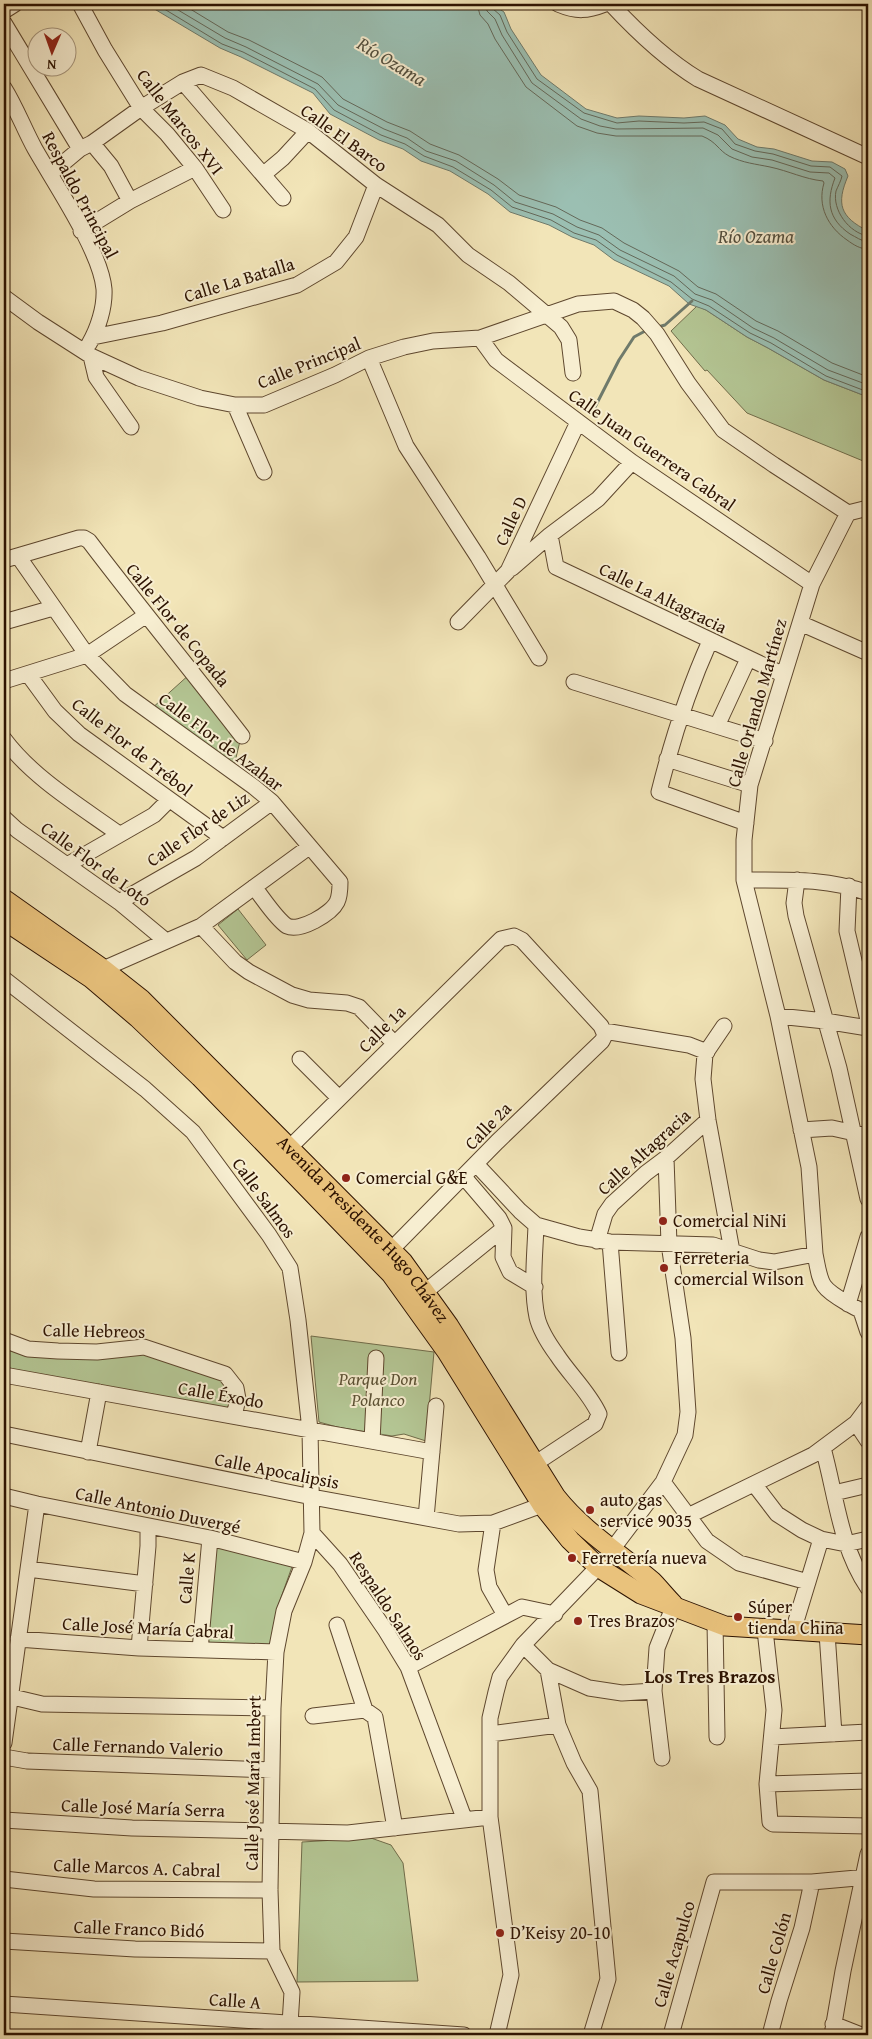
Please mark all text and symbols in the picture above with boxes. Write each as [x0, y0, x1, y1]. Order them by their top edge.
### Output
north arrow [28, 28, 78, 78]
water label: Río Ozama [351, 29, 432, 93]
text: N [46, 55, 57, 75]
street label: Calle Marcos XVI [130, 63, 230, 180]
street label: Calle El Barco [295, 97, 393, 178]
street label: Respaldo Principal [36, 126, 125, 263]
water label: Río Ozama [717, 222, 794, 250]
street label: Calle La Batalla [180, 250, 298, 309]
street label: Calle Principal [253, 330, 365, 396]
street label: Calle Juan Guerrera Cabral [563, 382, 741, 518]
street label: Calle D [487, 492, 534, 550]
street label: Calle La Altagracia [595, 555, 732, 640]
street label: Calle Flor de Copada [120, 557, 237, 693]
street label: Calle Orlando Martínez [720, 615, 794, 790]
street label: Calle Flor de Azahar [153, 686, 290, 798]
street label: Calle Flor de Trébol [66, 691, 198, 802]
street label: Calle Flor de Liz [141, 784, 255, 873]
street label: Calle Flor de Loto [35, 814, 157, 913]
street label: Calle 1a [352, 998, 412, 1059]
street label: Calle 2a [458, 1095, 518, 1156]
street label: Calle Altagracia [591, 1102, 697, 1201]
street label: Avenida Presidente Hugo Chávez [271, 1129, 456, 1328]
street label: Calle Salmos [226, 1152, 303, 1244]
place label: Comercial G&E [356, 1164, 468, 1191]
marker: Comercial G&E [340, 1172, 352, 1184]
place label: Comercial NiNi [673, 1207, 786, 1234]
marker: Comercial NiNi [657, 1215, 669, 1227]
place label: Ferreteria comercial Wilson [674, 1244, 804, 1292]
marker: Ferreteria comercial Wilson [658, 1262, 670, 1274]
street label: Calle Hebreos [43, 1316, 145, 1345]
park label: Parque Don Polanco [338, 1365, 417, 1413]
street label: Calle Éxodo [176, 1374, 266, 1415]
street label: Calle Apocalipsis [213, 1445, 342, 1496]
street label: Calle Antonio Duvergé [73, 1479, 243, 1540]
place label: auto gas service 9035 [600, 1486, 692, 1534]
marker: auto gas service 9035 [584, 1504, 596, 1516]
place label: Ferretería nueva [582, 1544, 707, 1571]
street label: Respaldo Salmos [343, 1546, 434, 1666]
street label: Calle K [171, 1551, 202, 1605]
marker: Ferretería nueva [566, 1552, 578, 1564]
place label: Súper tienda China [748, 1593, 844, 1641]
place label: Tres Brazos [588, 1607, 675, 1634]
street label: Calle José María Cabral [62, 1610, 235, 1645]
marker: Súper tienda China [732, 1611, 744, 1623]
marker: Tres Brazos [572, 1615, 584, 1627]
district label: Los Tres Brazos [644, 1662, 776, 1690]
street label: Calle José María Imbert [237, 1695, 268, 1871]
street label: Calle Fernando Valerio [52, 1730, 224, 1763]
street label: Calle José María Serra [61, 1791, 226, 1824]
street label: Calle Marcos A. Cabral [53, 1851, 221, 1884]
street label: Calle Acapulco [645, 1897, 702, 2010]
street label: Calle Colón [749, 1909, 798, 1997]
street label: Calle Franco Bidó [73, 1913, 205, 1944]
place label: D’Keisy 20-10 [510, 1919, 611, 1946]
marker: D’Keisy 20-10 [494, 1927, 506, 1939]
street label: Calle A [208, 1985, 262, 2016]

